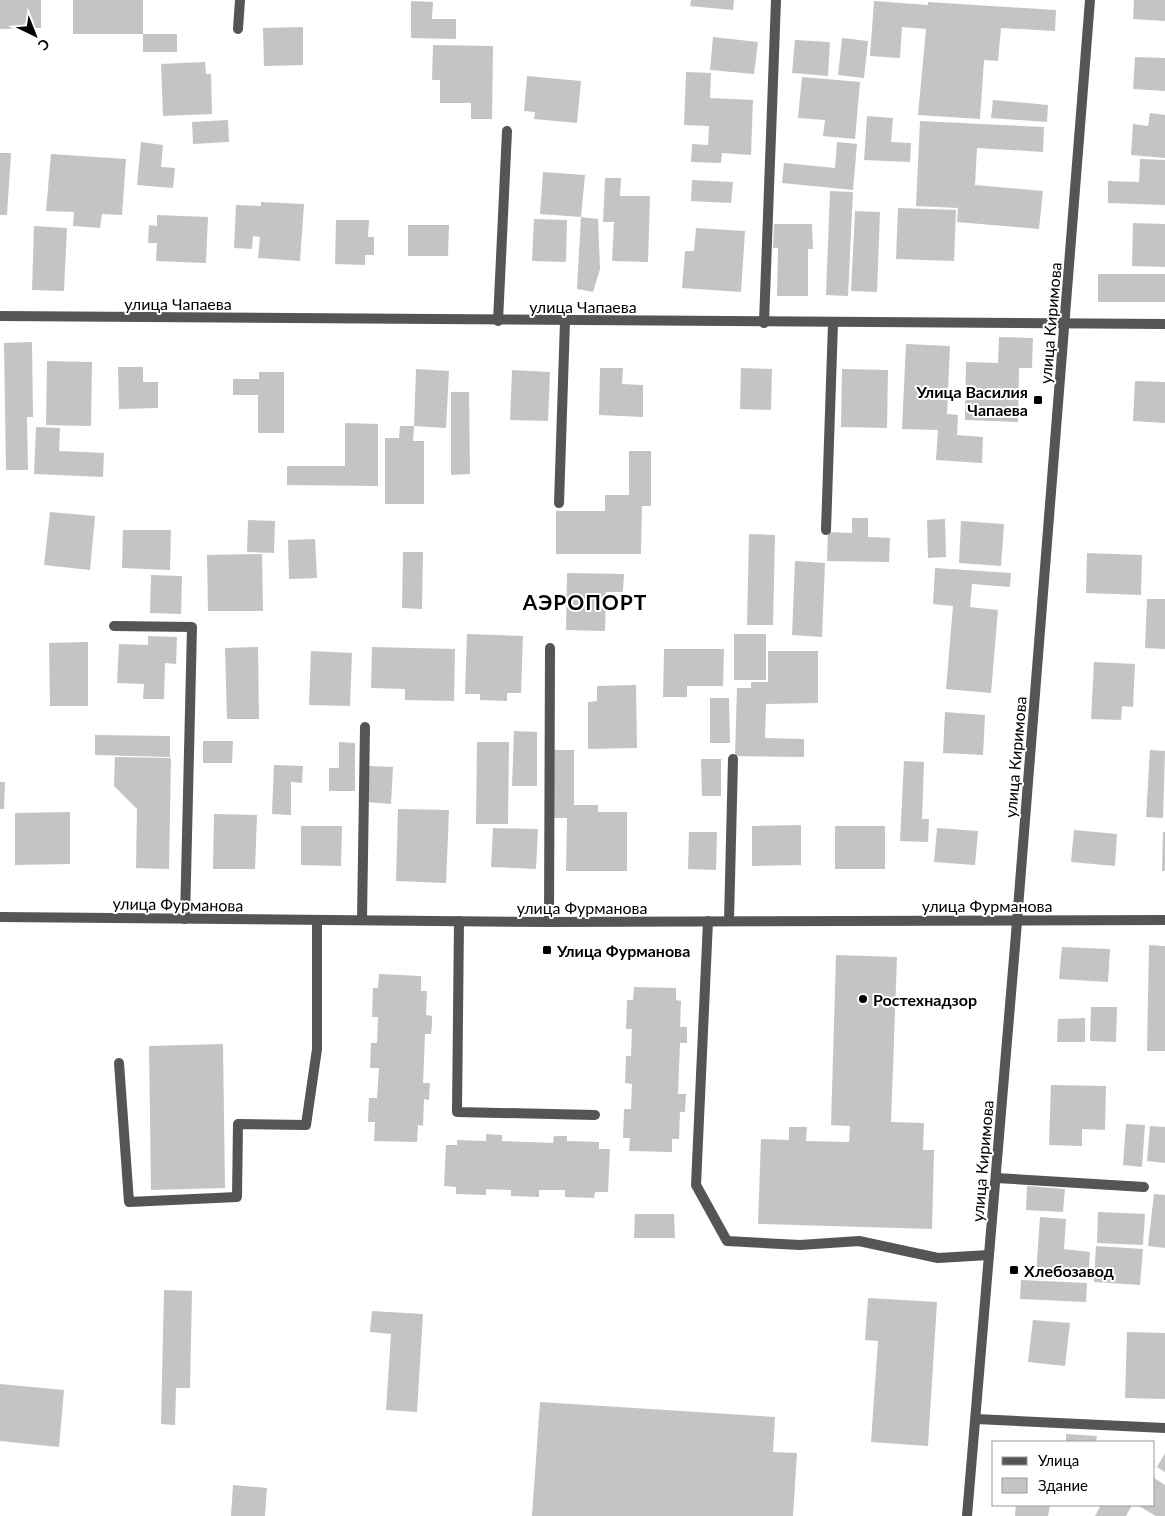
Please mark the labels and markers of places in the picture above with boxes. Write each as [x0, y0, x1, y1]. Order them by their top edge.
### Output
place label: Улица Василия Чапаева [916, 382, 1028, 419]
marker: Улица Василия Чапаева [1032, 394, 1044, 406]
place label: Улица Фурманова [556, 941, 690, 960]
marker: Улица Фурманова [541, 944, 553, 956]
place label: Ростехнадзор [873, 990, 977, 1009]
marker: Ростехнадзор [857, 993, 869, 1005]
place label: Хлебозавод [1024, 1261, 1114, 1280]
marker: Хлебозавод [1008, 1264, 1020, 1276]

